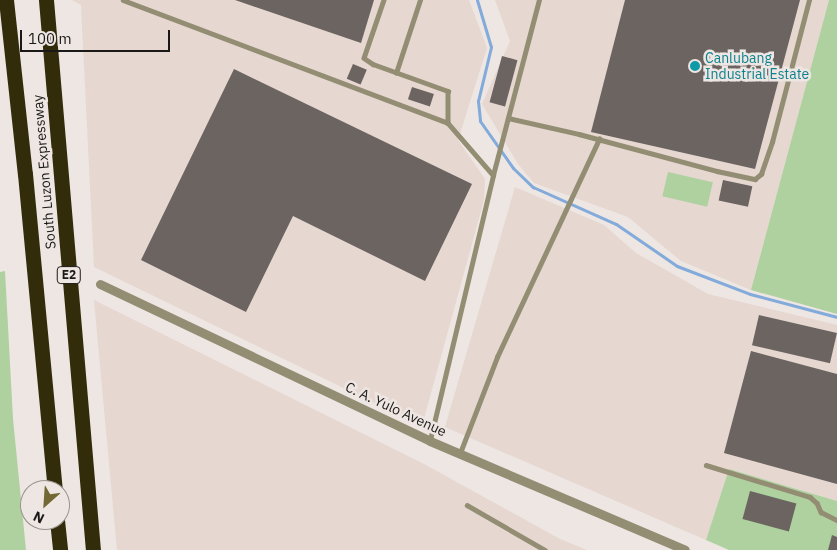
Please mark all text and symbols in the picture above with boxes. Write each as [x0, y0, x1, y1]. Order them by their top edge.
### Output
scale bar [22, 20, 172, 52]
text: 100 m [28, 29, 72, 48]
place label: Canlubang Industrial Estate [705, 50, 809, 82]
marker: Canlubang Industrial Estate [689, 60, 701, 72]
street label: South Luzon Expressway [29, 94, 59, 250]
road number: E2 [56, 266, 82, 284]
street label: C. A. Yulo Avenue [343, 378, 449, 440]
north arrow [20, 480, 70, 530]
text: N [30, 507, 47, 528]

